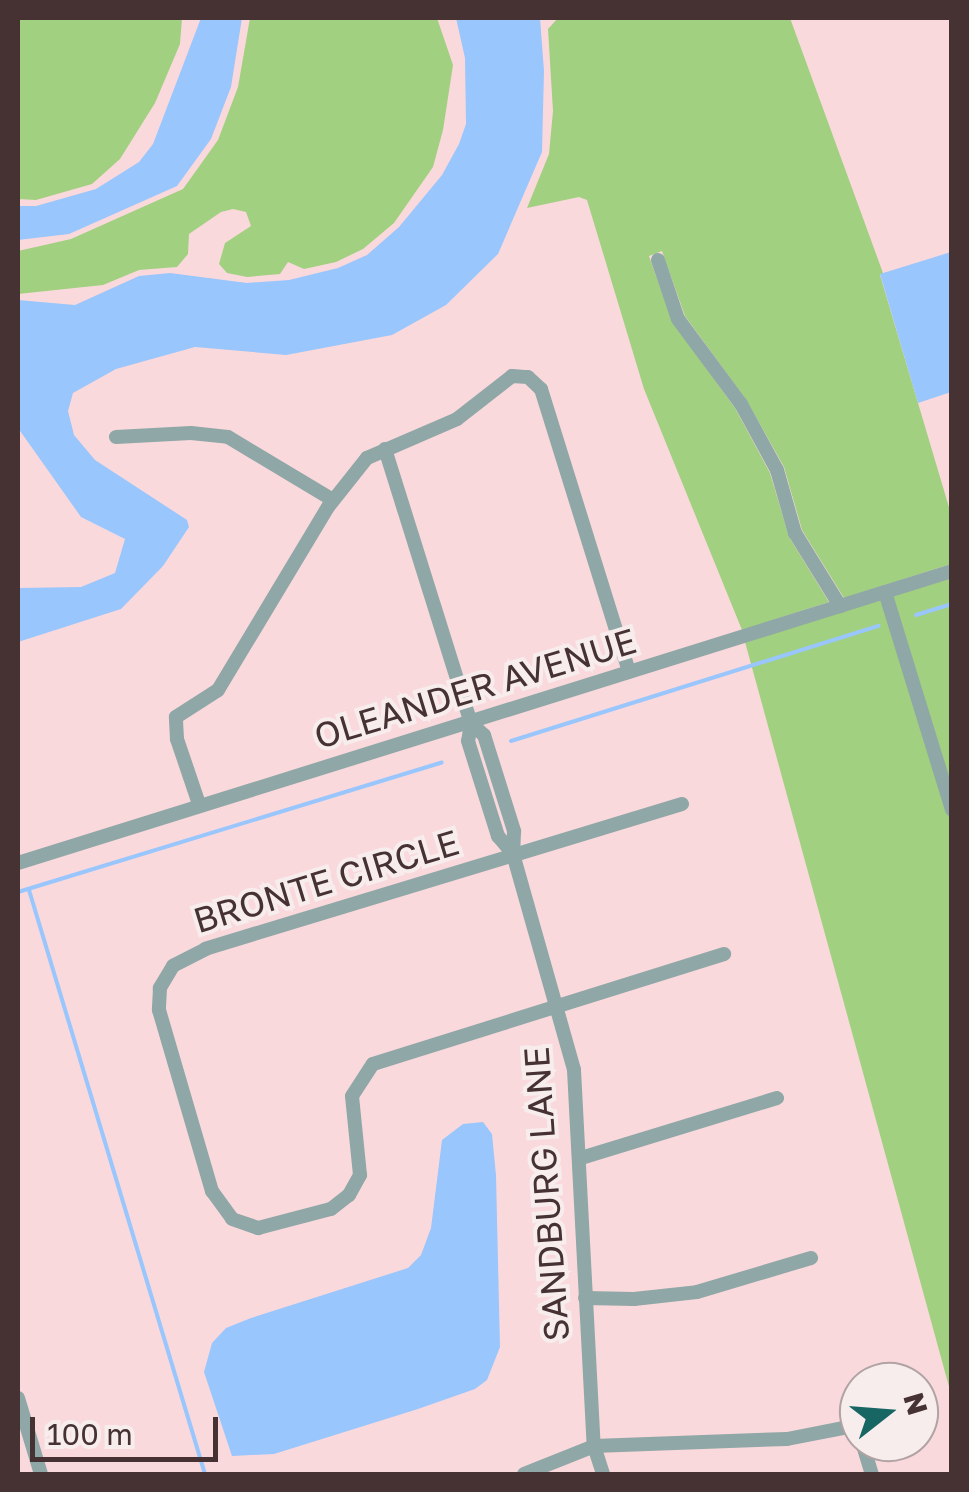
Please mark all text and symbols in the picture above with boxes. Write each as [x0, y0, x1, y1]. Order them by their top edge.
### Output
street label: OLEANDER AVENUE [309, 619, 641, 757]
street label: BRONTE CIRCLE [188, 821, 464, 941]
street label: SANDBURG LANE [515, 1045, 577, 1343]
north arrow [839, 1362, 939, 1462]
text: N [897, 1389, 935, 1419]
scale bar [35, 1397, 222, 1459]
text: 100 m [47, 1416, 133, 1452]

